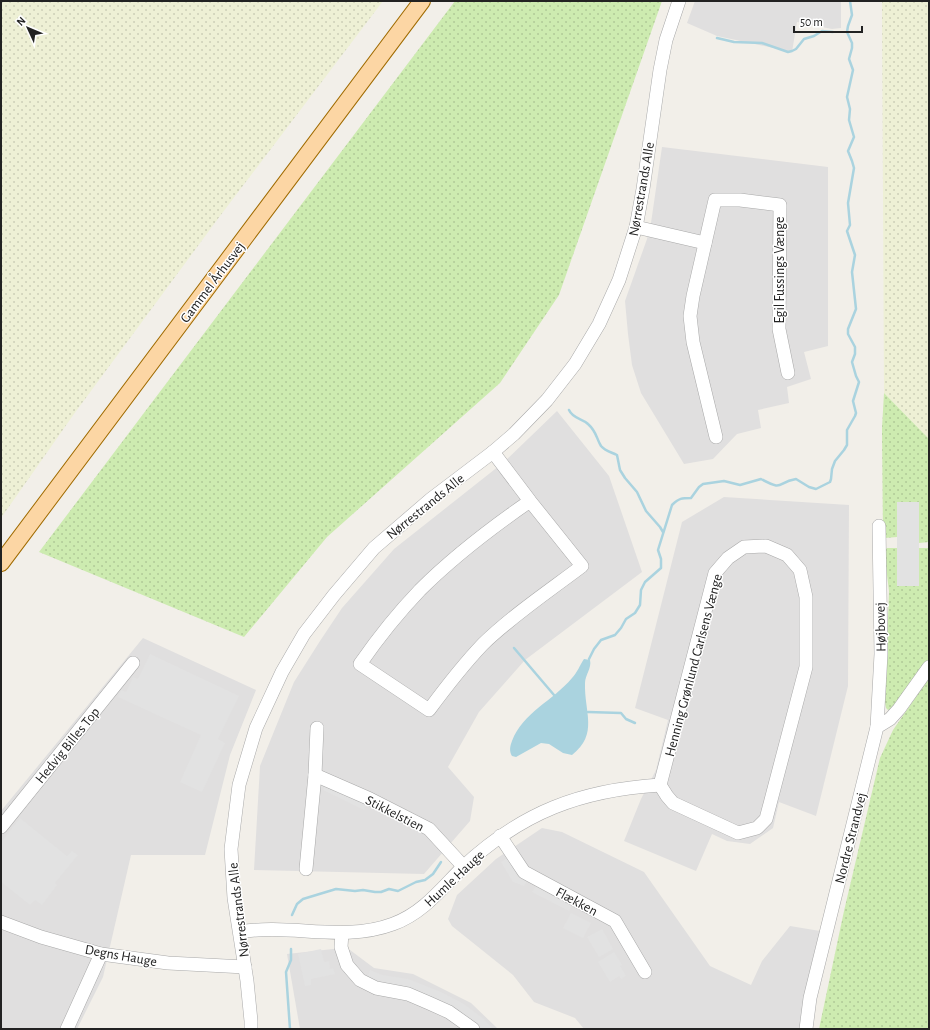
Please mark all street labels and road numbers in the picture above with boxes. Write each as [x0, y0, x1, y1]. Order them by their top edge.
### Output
street label: Nørrestrands Alle [627, 141, 657, 237]
street label: Egil Fussings Vænge [773, 216, 787, 324]
street label: Gammel Århusvej [176, 238, 248, 326]
street label: Nørrestrands Alle [384, 471, 467, 542]
street label: Henning Grønlund Carlsens Vænge [663, 572, 725, 758]
street label: Højbovej [874, 602, 888, 652]
street label: Hedvig Billes Top [33, 705, 103, 786]
street label: Nordre Strandvej [833, 791, 869, 885]
street label: Stikkelstien [363, 793, 426, 835]
street label: Humle Hauge [422, 848, 487, 910]
street label: Nørrestrands Alle [226, 862, 252, 958]
street label: Flækken [553, 885, 600, 919]
street label: Degns Hauge [84, 943, 158, 969]

